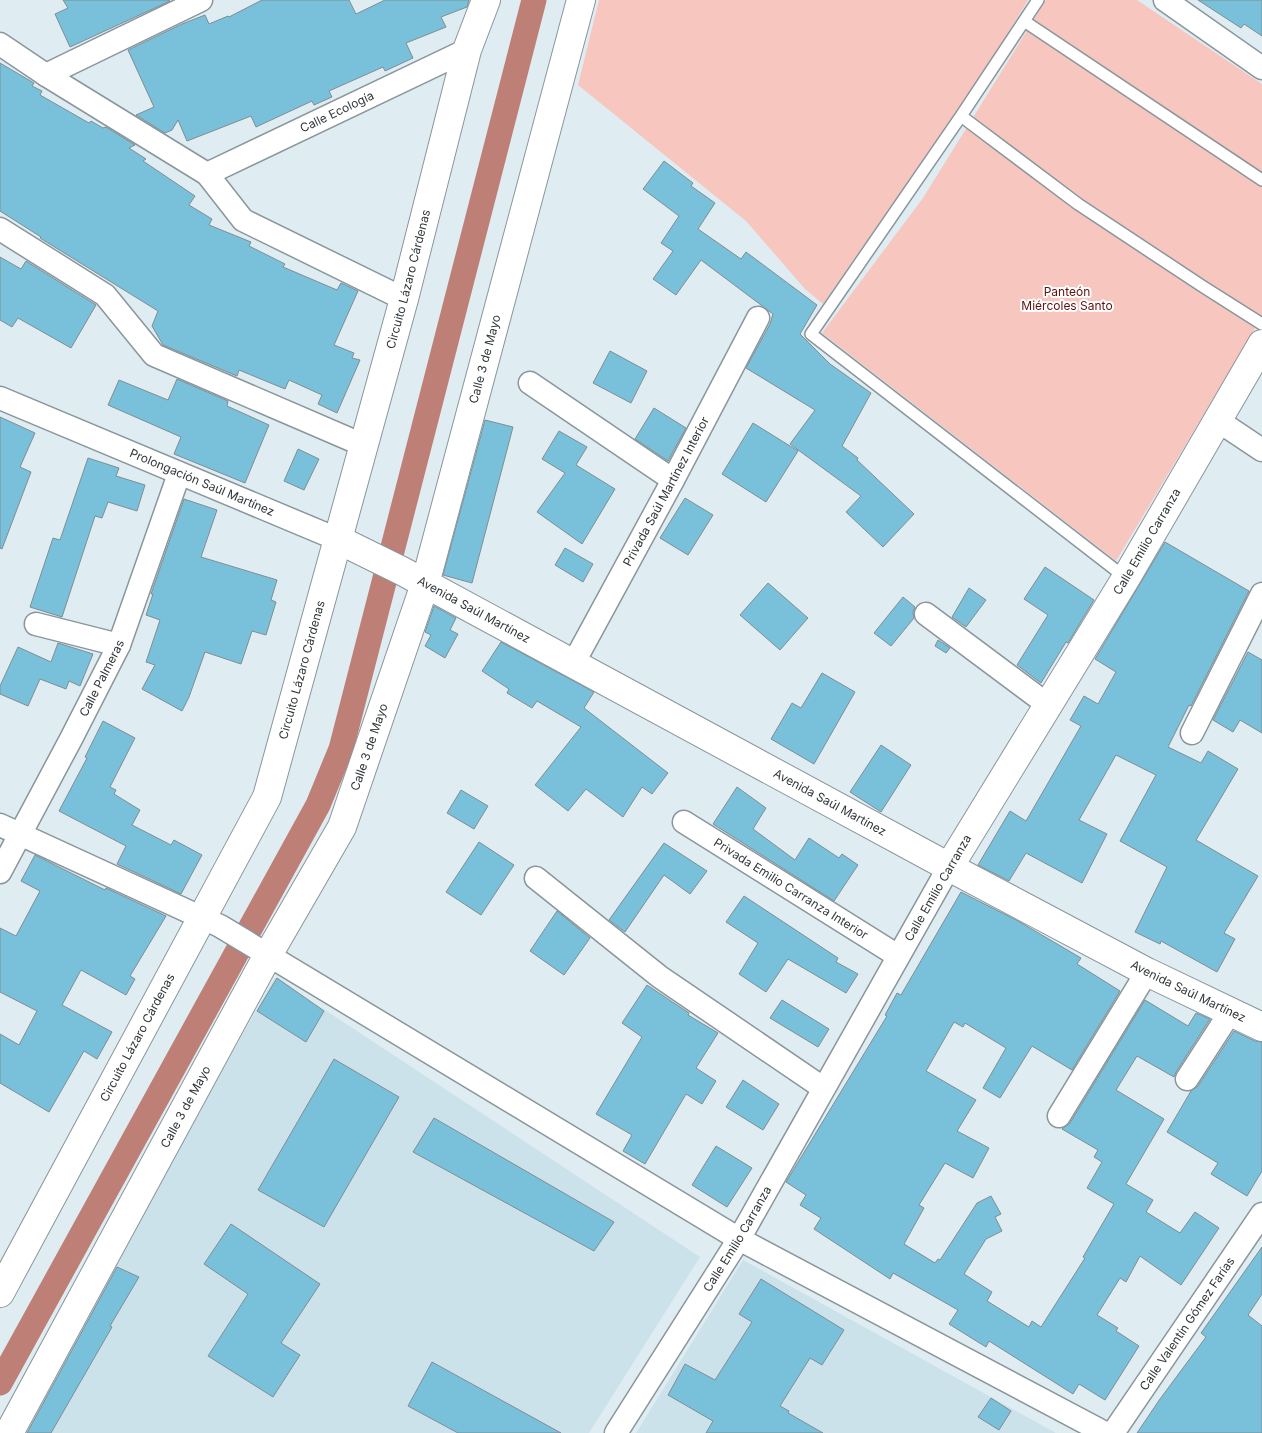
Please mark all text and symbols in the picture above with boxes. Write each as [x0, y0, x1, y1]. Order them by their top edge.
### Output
street label: Calle Ecología [297, 88, 376, 136]
street label: Circuito Lázaro Cárdenas [383, 208, 433, 351]
park label: Panteón Miércoles Santo [1021, 284, 1113, 313]
street label: Calle 3 de Mayo [466, 313, 504, 405]
street label: Privada Saúl Martínez Interior [620, 414, 712, 569]
street label: Prolongación Saúl Martínez [128, 445, 277, 519]
street label: Calle Emilio Carranza [1110, 485, 1184, 597]
street label: Avenida Saúl Martínez [415, 573, 533, 646]
street label: Circuito Lázaro Cárdenas [275, 599, 328, 741]
street label: Calle Palmeras [76, 638, 127, 719]
street label: Calle 3 de Mayo [347, 701, 391, 793]
street label: Avenida Saúl Martínez [771, 766, 889, 839]
street label: Calle Emilio Carranza [901, 832, 974, 944]
street label: Privada Emilio Carranza Interior [711, 835, 871, 943]
street label: Avenida Saúl Martínez [1128, 957, 1248, 1025]
street label: Circuito Lázaro Cárdenas [96, 971, 178, 1104]
street label: Calle 3 de Mayo [157, 1063, 214, 1150]
street label: Calle Emilio Carranza [700, 1183, 774, 1294]
street label: Calle Valentín Gómez Farías [1136, 1254, 1238, 1393]

